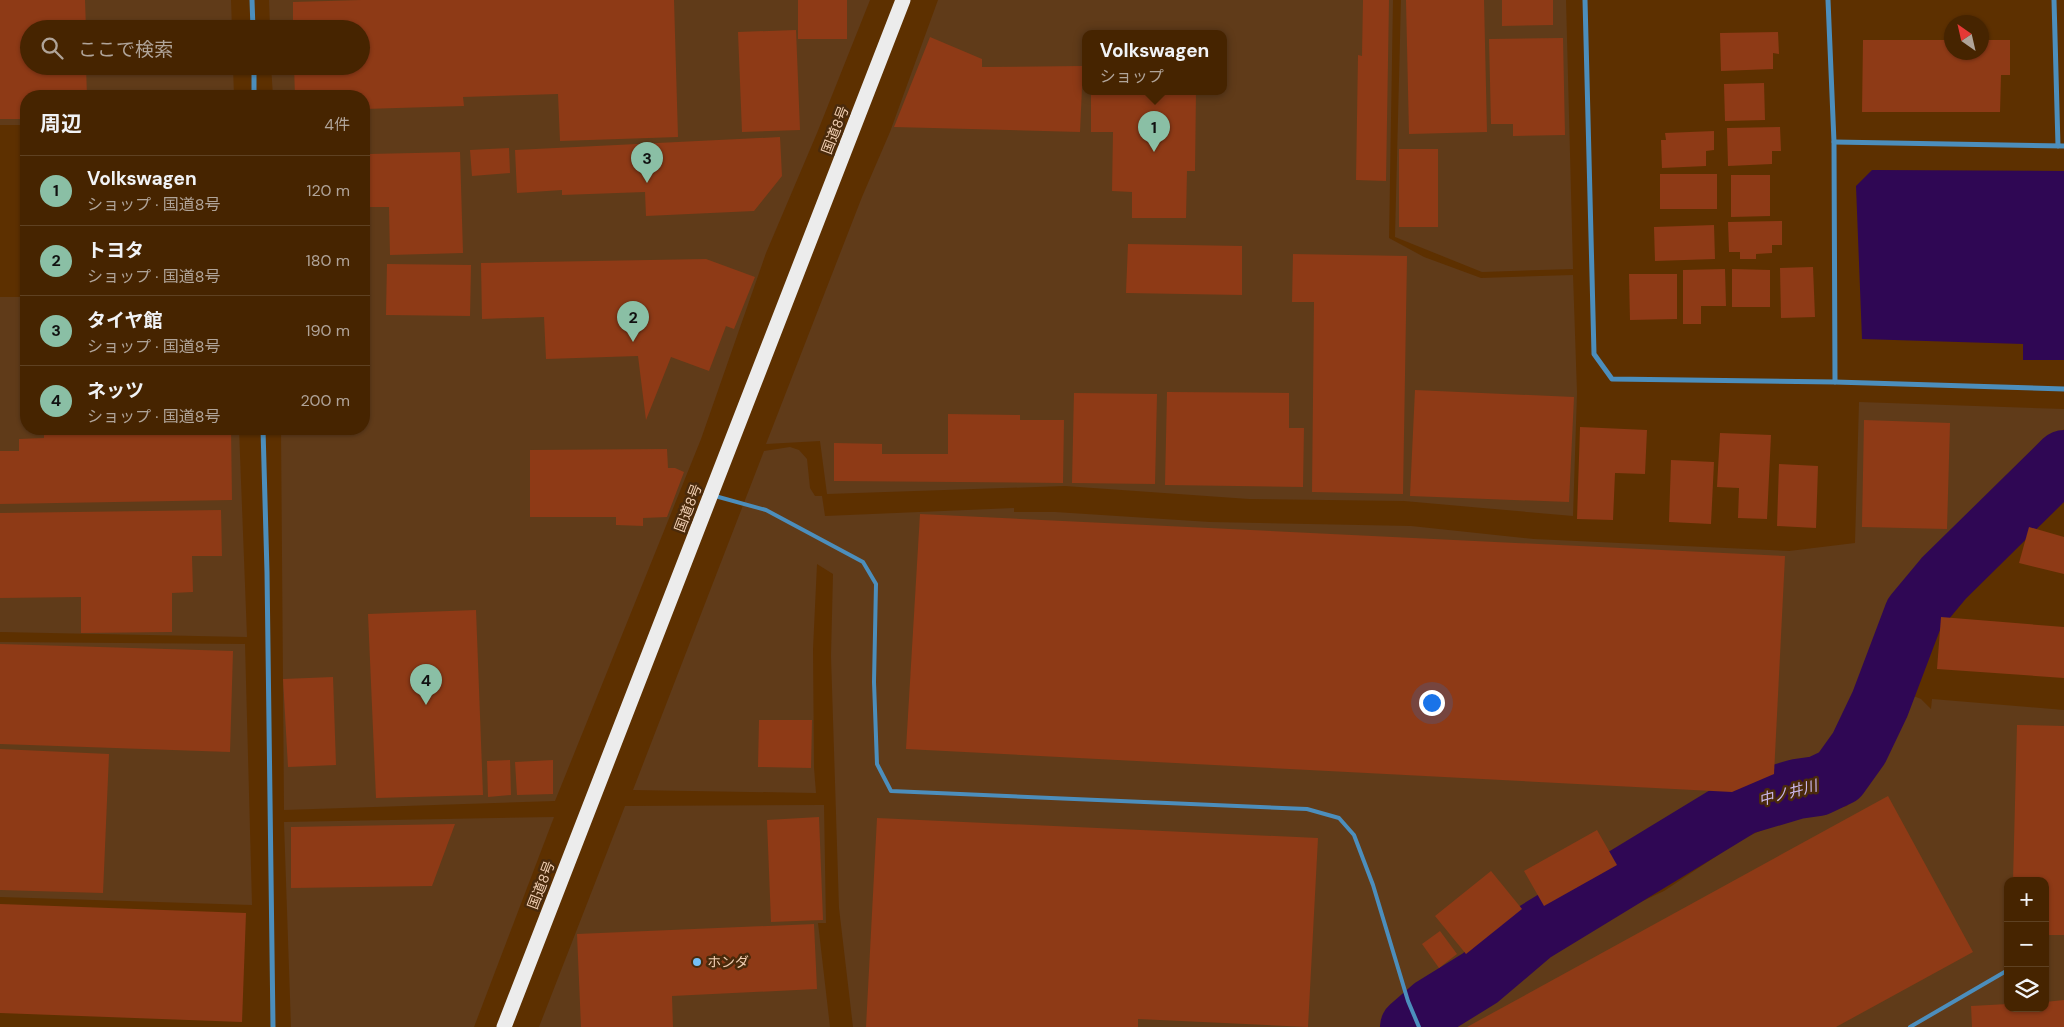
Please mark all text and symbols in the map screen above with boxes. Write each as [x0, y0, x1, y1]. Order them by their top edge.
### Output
north arrow [1944, 15, 1989, 60]
search box [20, 20, 370, 75]
popup [1082, 30, 1227, 95]
icon: search [38, 34, 66, 62]
text: ここで検索 [78, 37, 173, 62]
text: Volkswagen [1100, 38, 1209, 63]
text: ショップ [1100, 66, 1164, 87]
street label: 国道8号 [818, 103, 852, 157]
text: 周辺 [40, 110, 82, 138]
pin: 1 [1138, 111, 1170, 152]
text: 4件 [324, 114, 350, 135]
pin: 3 [631, 142, 663, 183]
text: Volkswagen [87, 166, 197, 191]
text: 1 [53, 180, 59, 201]
text: 120 m [306, 180, 350, 201]
text: ショップ · 国道8号 [87, 194, 220, 215]
text: トヨタ [87, 238, 144, 263]
text: 2 [51, 250, 61, 271]
text: 180 m [306, 250, 350, 271]
text: ショップ · 国道8号 [87, 266, 220, 287]
pin: 2 [617, 301, 649, 342]
text: タイヤ館 [87, 308, 162, 333]
text: 3 [51, 320, 61, 341]
text: 190 m [306, 320, 350, 341]
text: ショップ · 国道8号 [87, 336, 220, 357]
text: ネッツ [87, 378, 144, 403]
text: 4 [51, 390, 61, 411]
text: 200 m [301, 390, 350, 411]
text: ショップ · 国道8号 [87, 406, 220, 427]
street label: 国道8号 [671, 481, 705, 535]
pin: 4 [410, 664, 442, 705]
your location [1419, 690, 1445, 716]
water label: 中ノ井川 [1756, 775, 1821, 810]
street label: 国道8号 [524, 858, 558, 912]
map controls [2004, 877, 2049, 1012]
button: + [2004, 877, 2049, 922]
button: − [2004, 922, 2049, 967]
place label: ホンダ [707, 953, 749, 971]
marker: ホンダ [691, 956, 703, 968]
button: layers [2004, 967, 2049, 1012]

